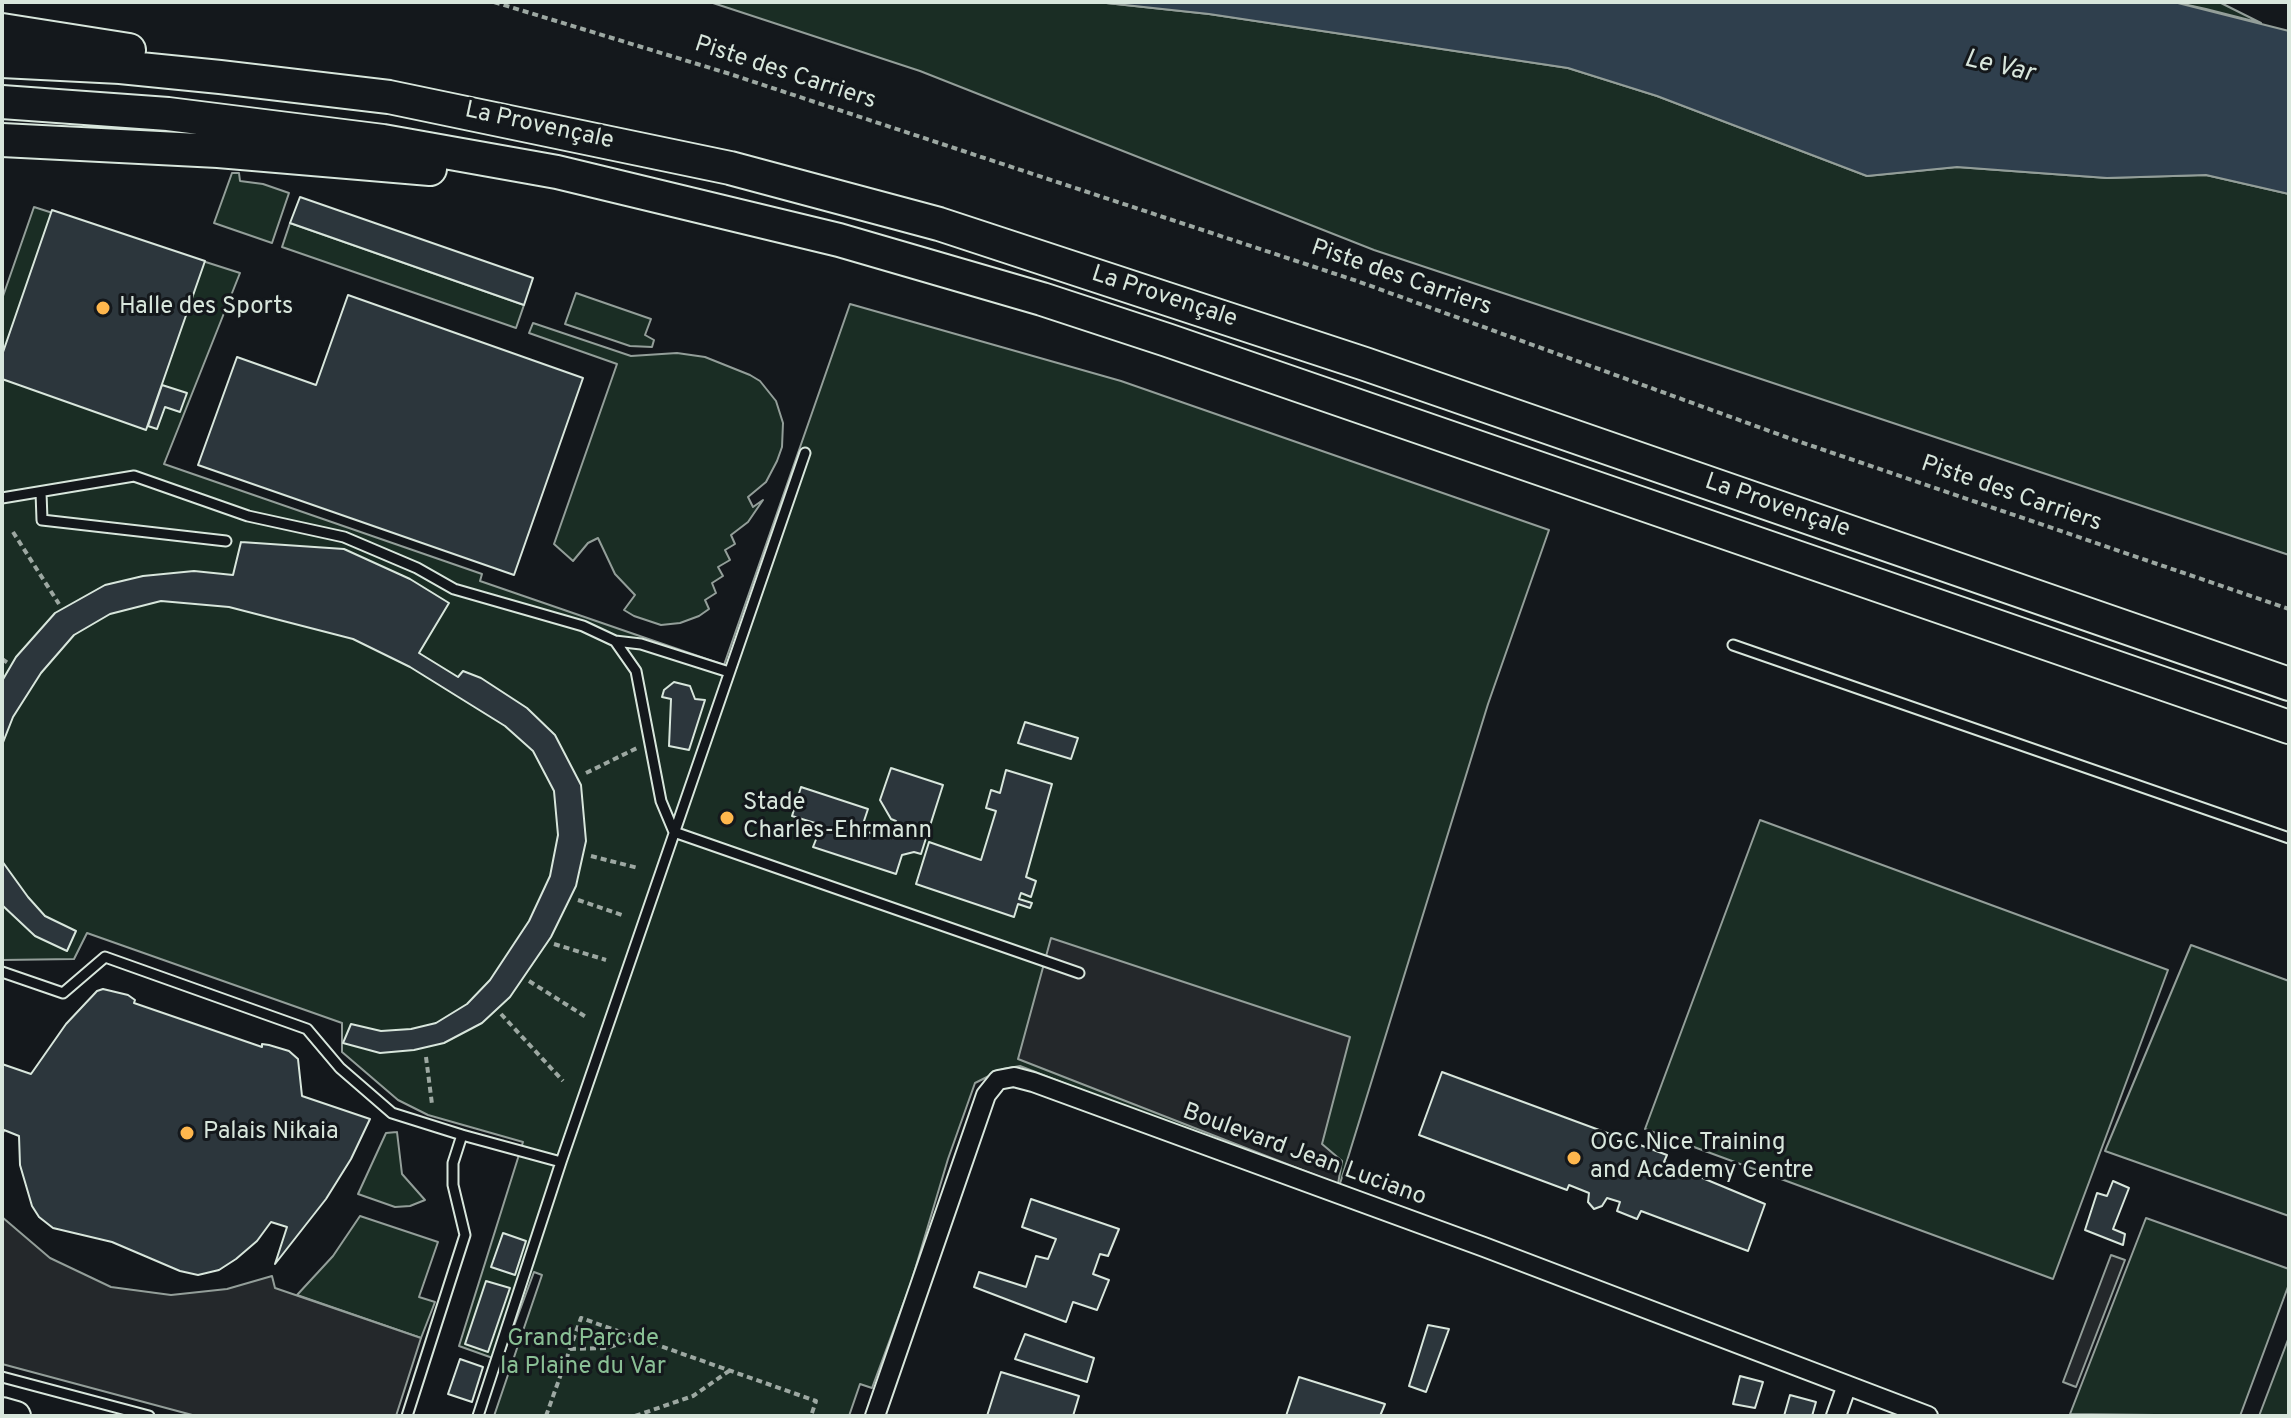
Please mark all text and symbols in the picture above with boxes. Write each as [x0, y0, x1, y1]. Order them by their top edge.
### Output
street label: Piste des Carriers [691, 31, 879, 117]
water label: Le Var [1961, 45, 2037, 91]
street label: La Provençale [462, 97, 616, 157]
street label: Piste des Carriers [1307, 235, 1495, 323]
street label: La Provençale [1087, 261, 1241, 335]
place label: Halle des Sports [119, 294, 293, 322]
marker: Halle des Sports [94, 299, 112, 317]
street label: Piste des Carriers [1917, 451, 2105, 539]
street label: La Provençale [1701, 469, 1853, 545]
place label: Stade Charles-Ehrmann [743, 790, 932, 846]
marker: Stade Charles-Ehrmann [718, 809, 736, 827]
street label: Boulevard Jean Luciano [1178, 1098, 1430, 1214]
place label: Palais Nikaia [203, 1119, 339, 1147]
marker: Palais Nikaia [178, 1124, 196, 1142]
place label: OGC Nice Training and Academy Centre [1590, 1130, 1814, 1186]
marker: OGC Nice Training and Academy Centre [1565, 1149, 1583, 1167]
park label: Grand Parc de la Plaine du Var [500, 1326, 666, 1382]

